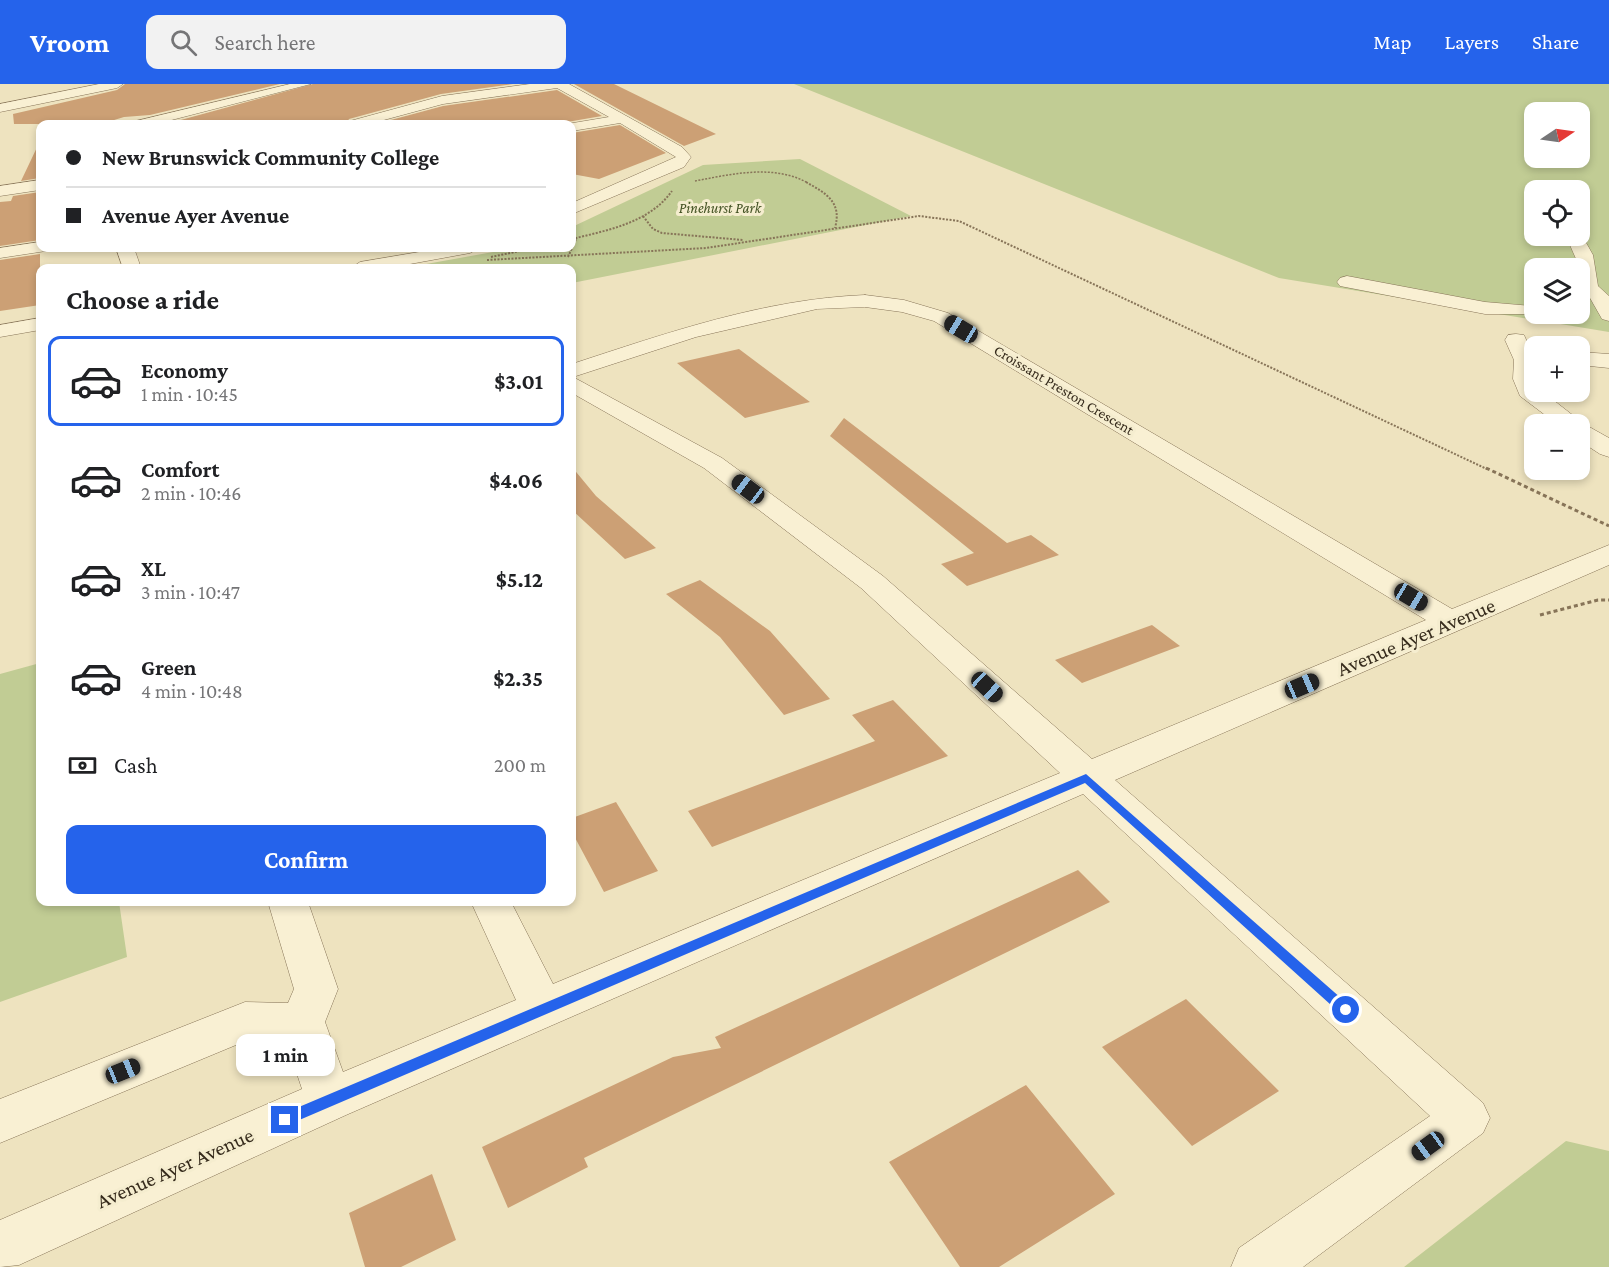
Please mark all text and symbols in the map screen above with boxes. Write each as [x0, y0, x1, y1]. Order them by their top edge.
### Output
search box [146, 15, 566, 69]
icon: search [167, 26, 200, 59]
text: Vroom [30, 27, 110, 58]
text: Search here [215, 30, 315, 55]
text: Map [1373, 30, 1412, 54]
text: Layers [1445, 30, 1499, 54]
text: Share [1532, 30, 1579, 54]
north arrow [1524, 102, 1590, 168]
map controls [1524, 102, 1590, 480]
text: New Brunswick Community College [102, 145, 439, 170]
button: locate [1524, 180, 1590, 246]
park label: Pinehurst Park [679, 200, 763, 216]
text: Avenue Ayer Avenue [102, 203, 289, 228]
button: layers [1524, 258, 1590, 324]
text: Choose a ride [66, 285, 219, 315]
car [941, 312, 981, 346]
button: + [1524, 336, 1590, 402]
street label: Croissant Preston Crescent [991, 342, 1138, 439]
icon: car [69, 354, 123, 408]
text: Economy [141, 358, 228, 383]
text: $3.01 [494, 369, 543, 394]
text: 1 min · 10:45 [141, 383, 238, 405]
button: − [1524, 414, 1590, 480]
icon: car [69, 453, 123, 507]
text: Comfort [141, 457, 219, 482]
text: $4.06 [489, 468, 543, 493]
car [728, 471, 768, 507]
text: 2 min · 10:46 [141, 482, 242, 504]
icon: car [69, 552, 123, 606]
text: XL [141, 556, 166, 581]
text: $5.12 [496, 567, 543, 592]
car [1391, 580, 1431, 614]
text: 3 min · 10:47 [141, 581, 240, 603]
street label: Avenue Ayer Avenue [1333, 593, 1499, 681]
icon: car [69, 651, 123, 705]
text: Green [141, 655, 197, 680]
text: $2.35 [493, 666, 543, 691]
car [968, 668, 1006, 706]
car [1282, 671, 1322, 701]
text: 4 min · 10:48 [141, 680, 243, 702]
icon: cash [66, 749, 99, 782]
text: Cash [114, 753, 158, 778]
text: 200 m [494, 754, 546, 776]
button: Confirm [66, 825, 546, 894]
route start [1332, 996, 1359, 1023]
callout: 1 min [236, 1033, 334, 1075]
text: 1 min [263, 1044, 308, 1066]
car [103, 1056, 143, 1086]
route end [271, 1106, 298, 1133]
street label: Avenue Ayer Avenue [93, 1123, 257, 1213]
car [1408, 1128, 1448, 1164]

